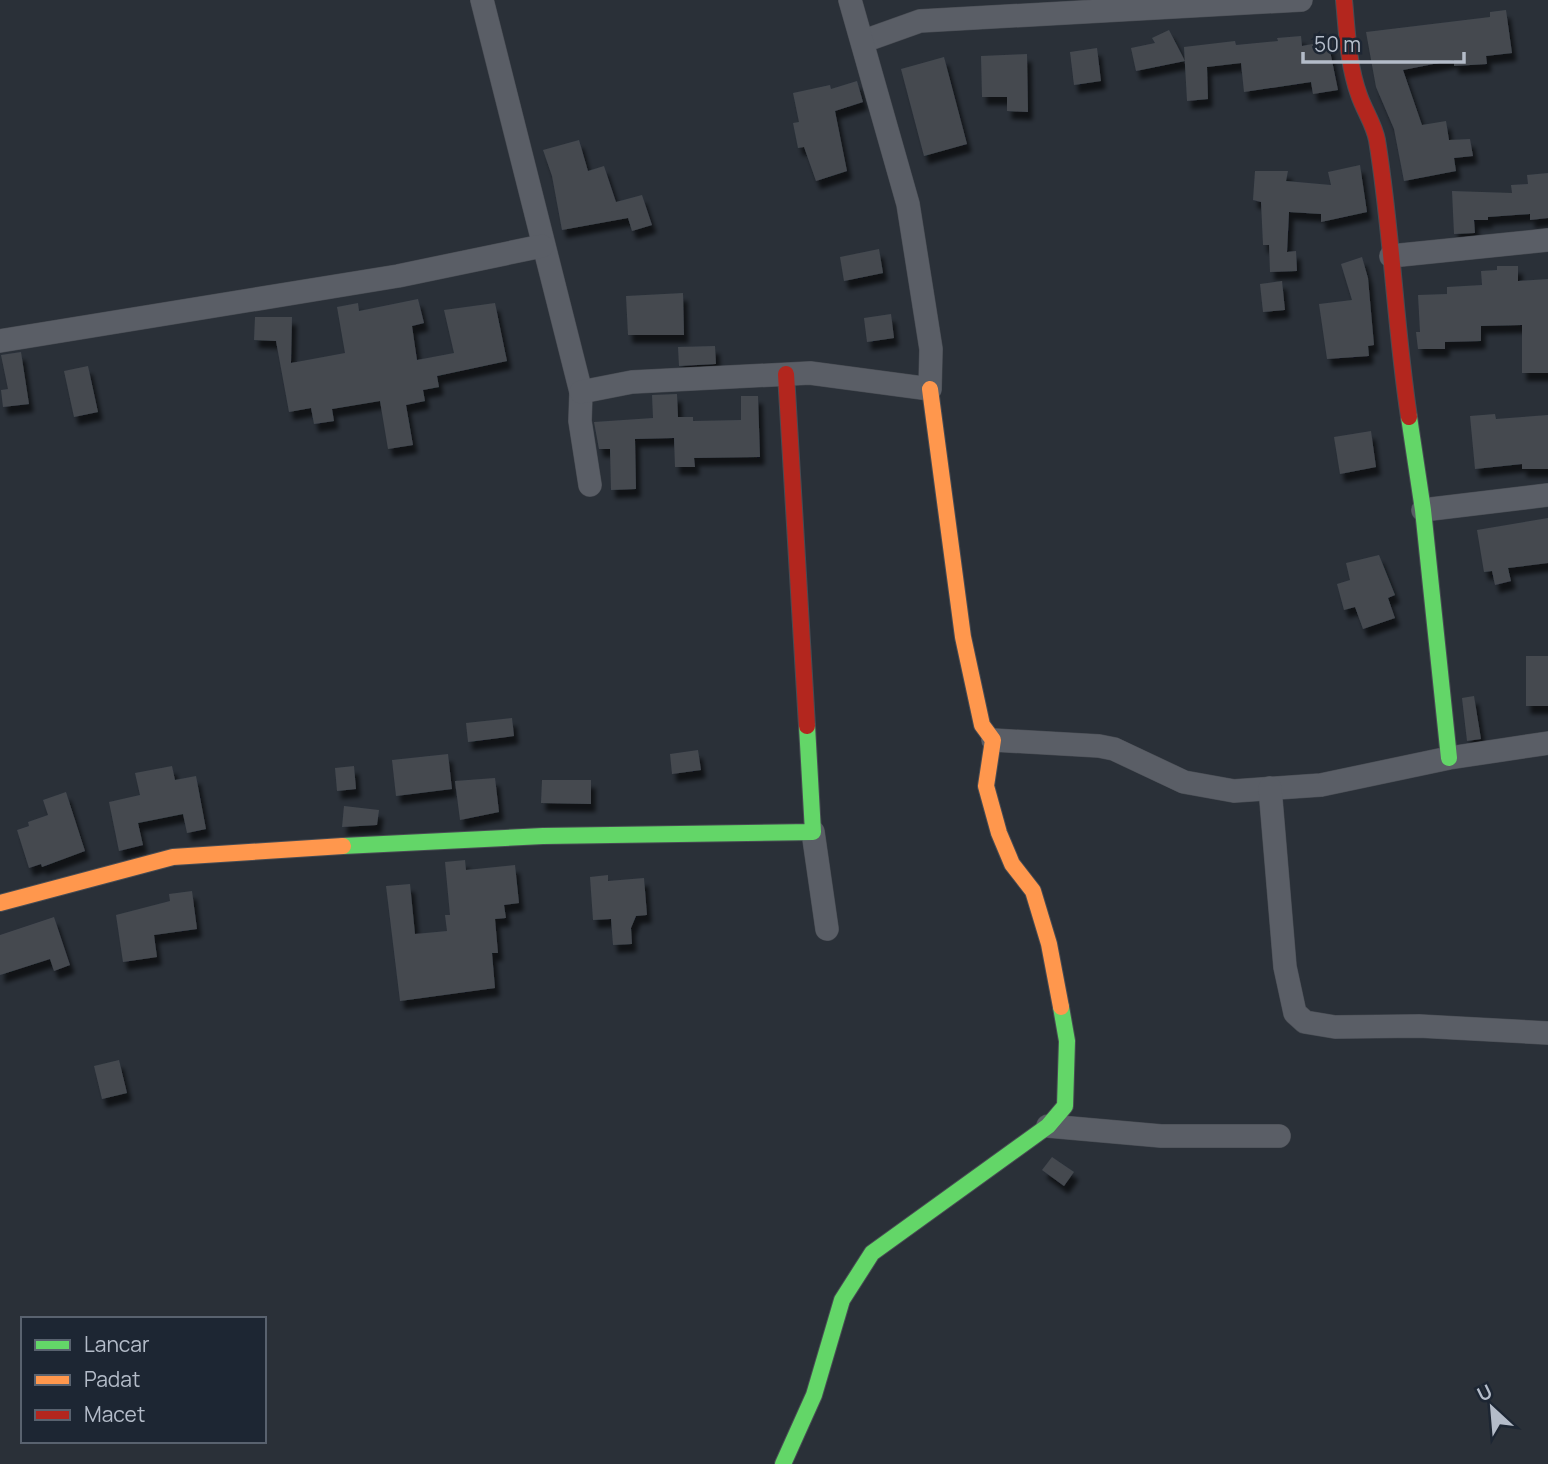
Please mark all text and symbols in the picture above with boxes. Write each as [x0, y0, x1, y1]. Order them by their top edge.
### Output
scale bar [1303, 21, 1464, 65]
text: 50 m [1314, 30, 1361, 58]
legend [21, 1317, 266, 1443]
text: Lancar [84, 1330, 150, 1358]
text: Padat [84, 1365, 140, 1393]
north arrow [1457, 1373, 1527, 1443]
text: U [1473, 1378, 1496, 1407]
text: Macet [84, 1400, 145, 1428]

